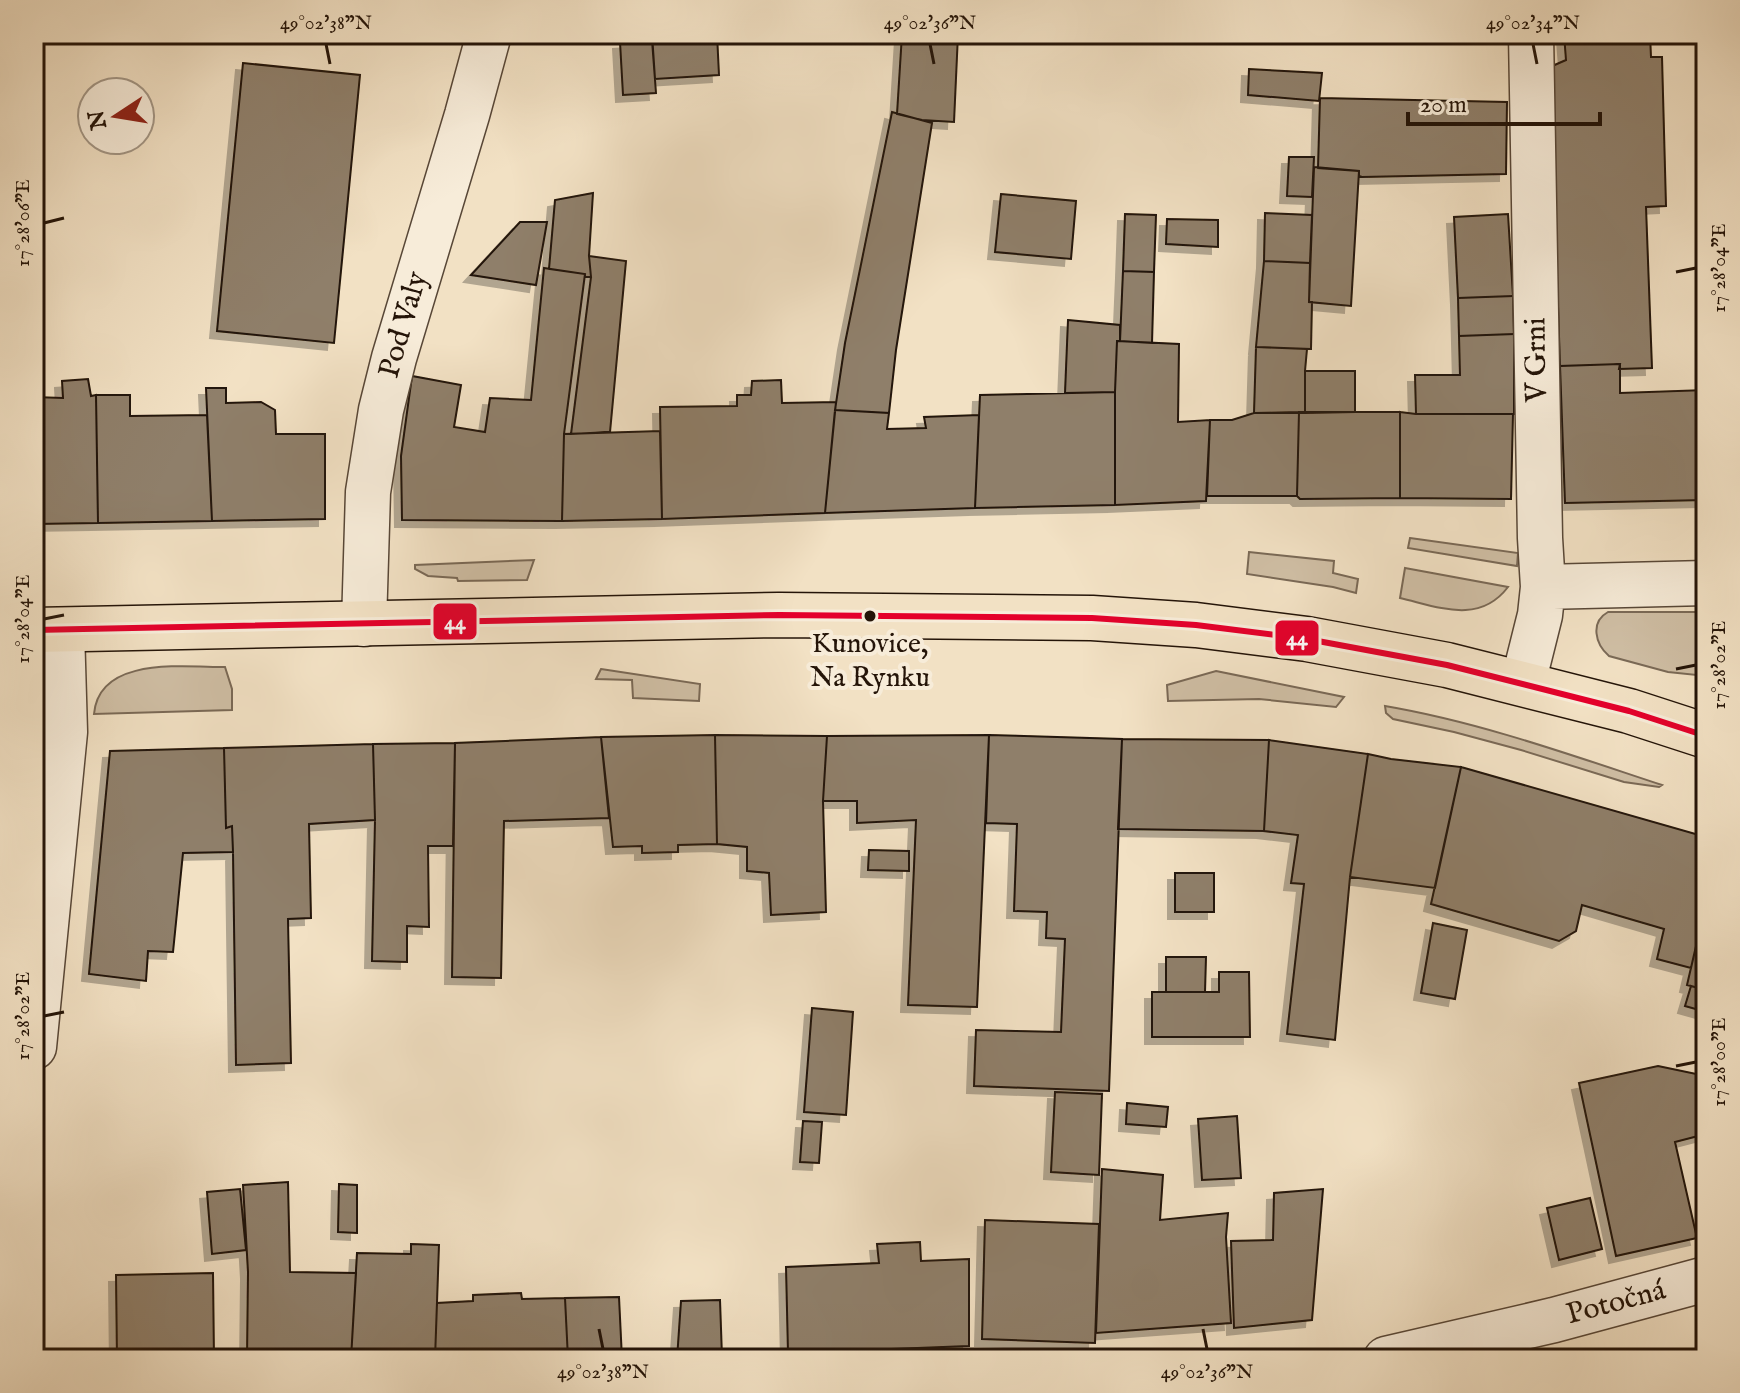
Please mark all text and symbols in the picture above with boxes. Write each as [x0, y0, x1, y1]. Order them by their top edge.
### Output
text: 49°02'38"N [280, 11, 372, 36]
text: 49°02'36"N [884, 11, 976, 36]
text: 49°02'34"N [1486, 11, 1580, 36]
north arrow [76, 76, 156, 156]
scale bar [1408, 76, 1600, 126]
text: 20 m [1420, 90, 1467, 121]
text: N [83, 108, 114, 133]
text: 17°28'06"E [11, 179, 36, 267]
text: 17°28'04"E [1707, 223, 1732, 313]
street label: Pod Valy [371, 267, 437, 383]
street label: V Grni [1517, 317, 1557, 404]
text: 17°28'04"E [11, 574, 36, 664]
line badge: 44 [432, 602, 478, 641]
marker: Kunovice, Na Rynku [862, 608, 878, 624]
text: 44 [444, 609, 467, 637]
line badge: 44 [1274, 619, 1320, 657]
text: 17°28'02"E [1707, 620, 1732, 709]
text: 44 [1286, 625, 1309, 653]
place label: Kunovice, Na Rynku [810, 627, 930, 696]
text: 17°28'02"E [11, 971, 36, 1060]
text: 17°28'00"E [1707, 1017, 1732, 1107]
street label: Potočná [1562, 1272, 1670, 1334]
text: 49°02'38"N [557, 1360, 649, 1385]
text: 49°02'36"N [1161, 1360, 1253, 1385]

